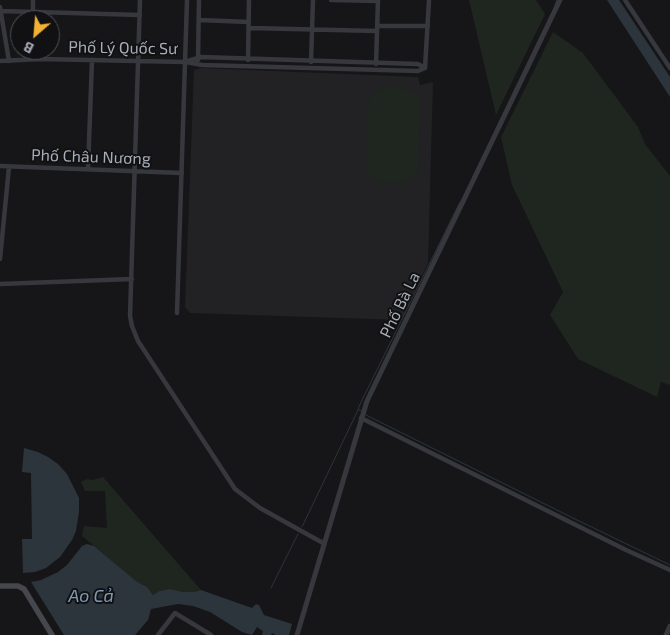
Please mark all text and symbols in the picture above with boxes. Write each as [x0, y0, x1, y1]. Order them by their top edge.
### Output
north arrow [10, 10, 60, 60]
street label: Phố Lý Quốc Sư [68, 37, 178, 59]
text: B [21, 38, 36, 58]
street label: Phố Châu Nương [31, 145, 151, 169]
street label: Phố Bà La [376, 269, 424, 341]
water label: Ao Cả [68, 585, 114, 607]

